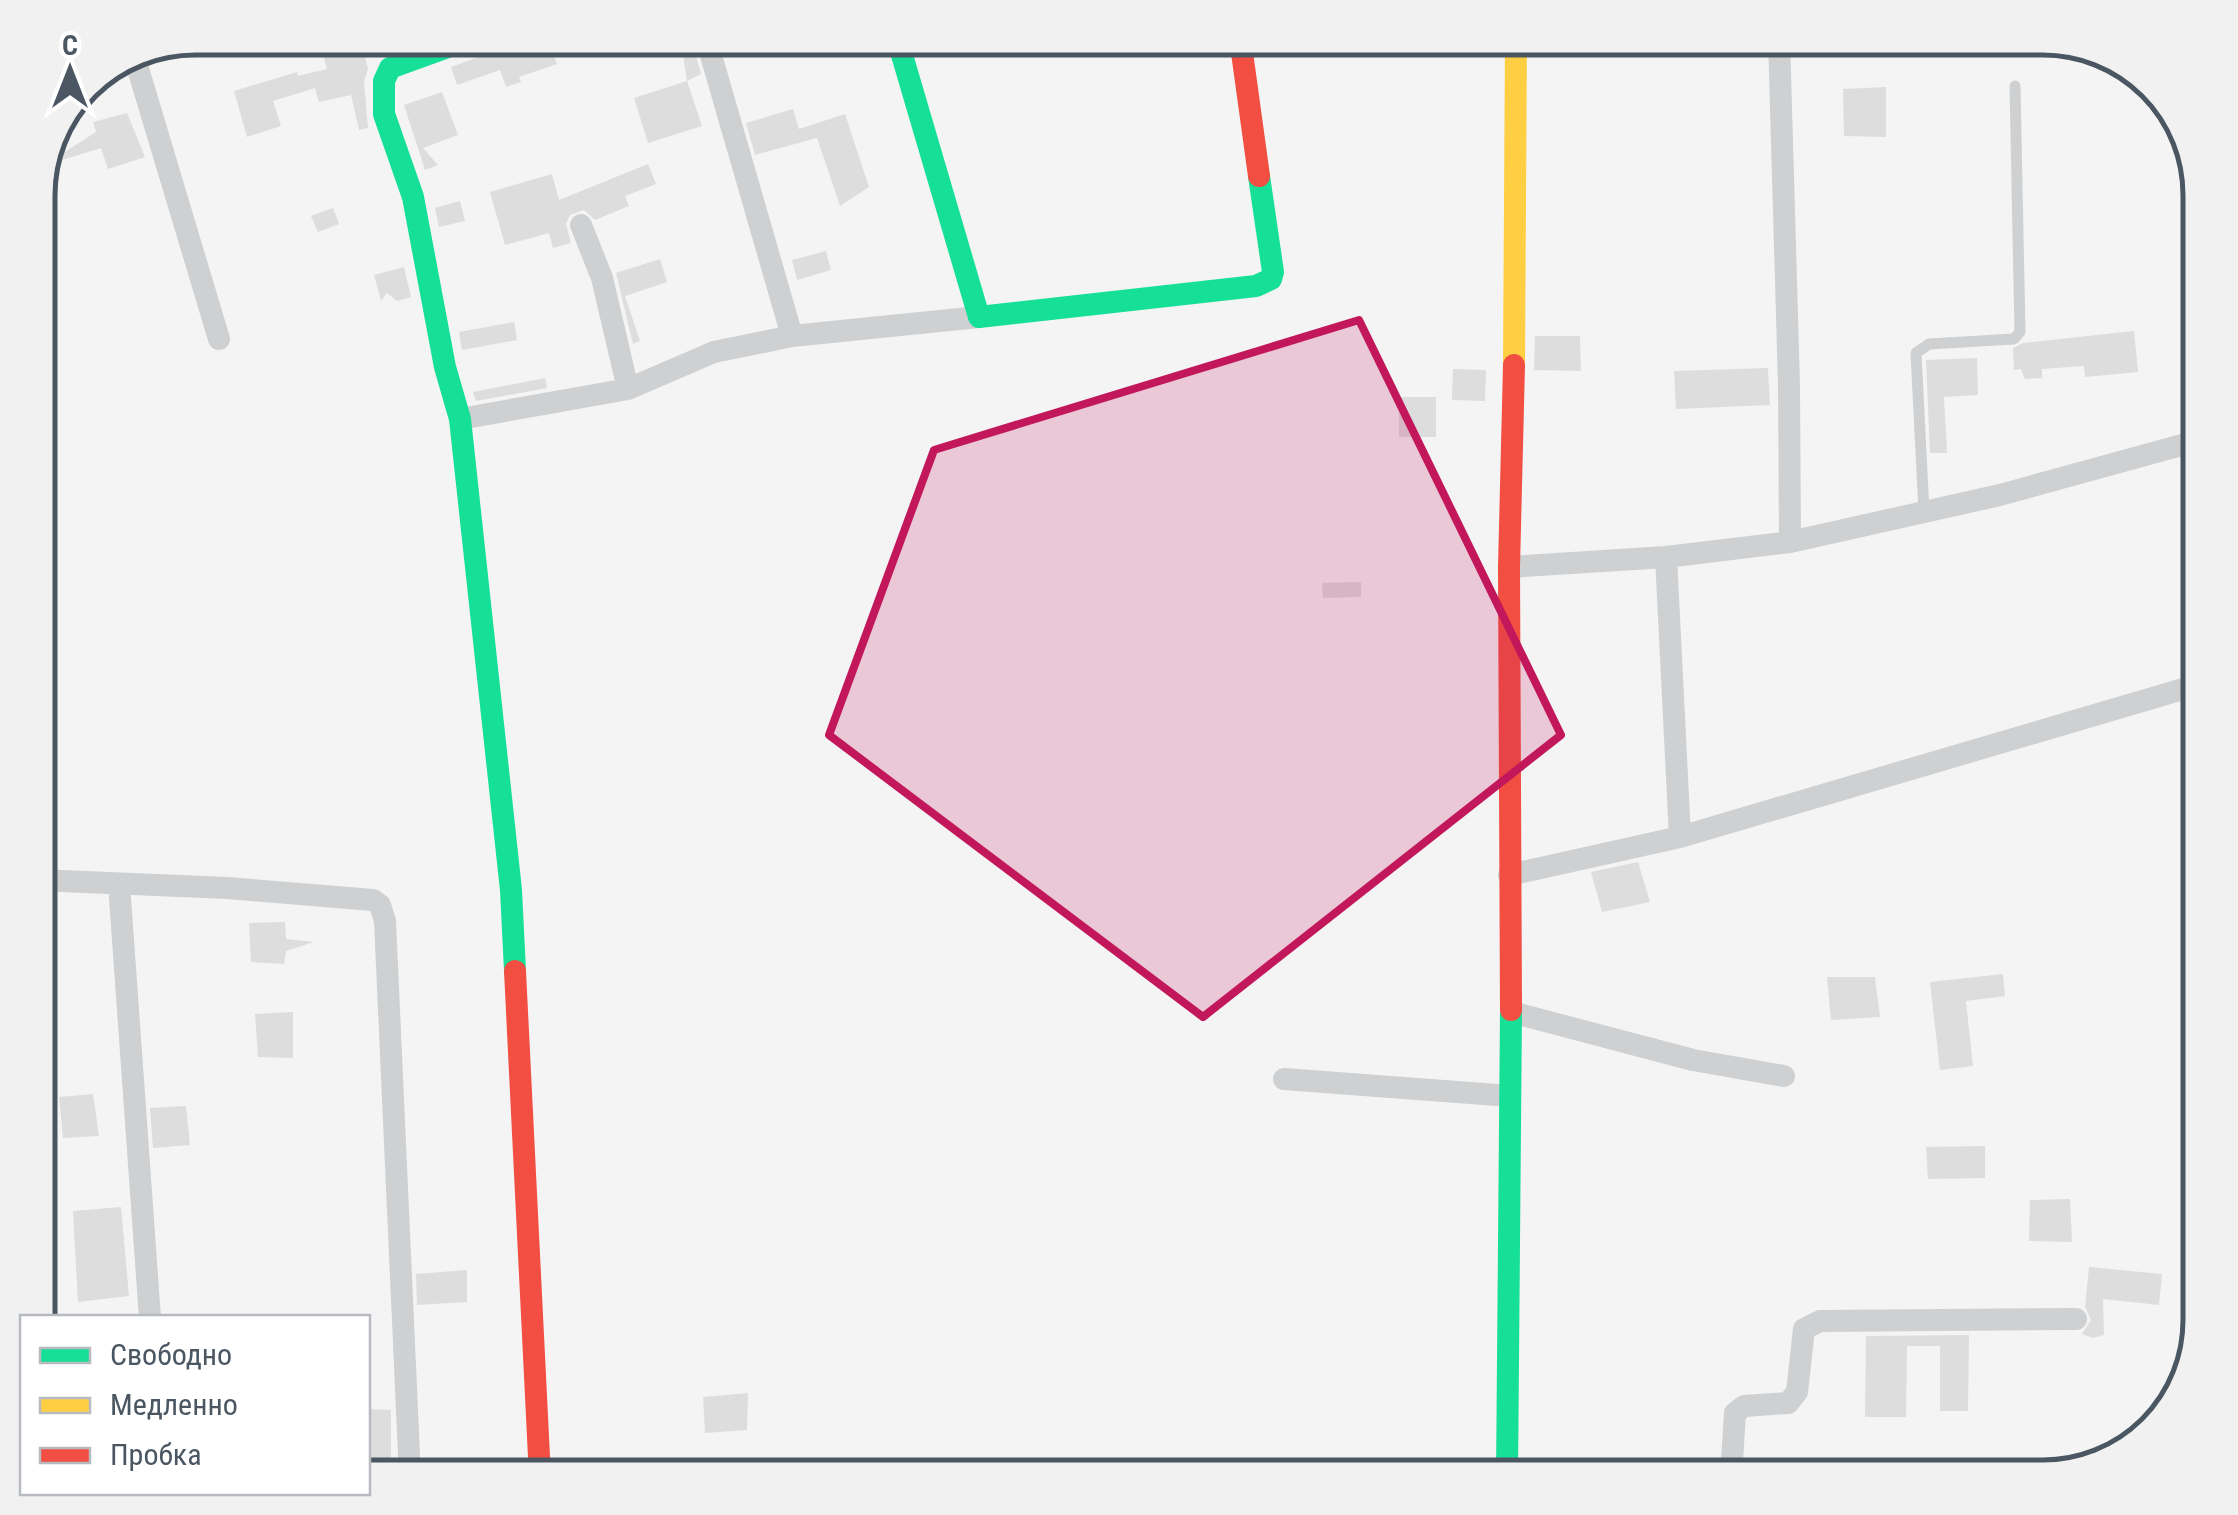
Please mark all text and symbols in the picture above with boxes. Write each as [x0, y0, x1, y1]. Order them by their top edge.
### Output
north arrow [20, 20, 120, 120]
text: С [62, 29, 78, 62]
legend [20, 1315, 370, 1495]
text: Свободно [110, 1337, 232, 1372]
text: Медленно [110, 1387, 238, 1422]
text: Пробка [110, 1437, 202, 1472]

